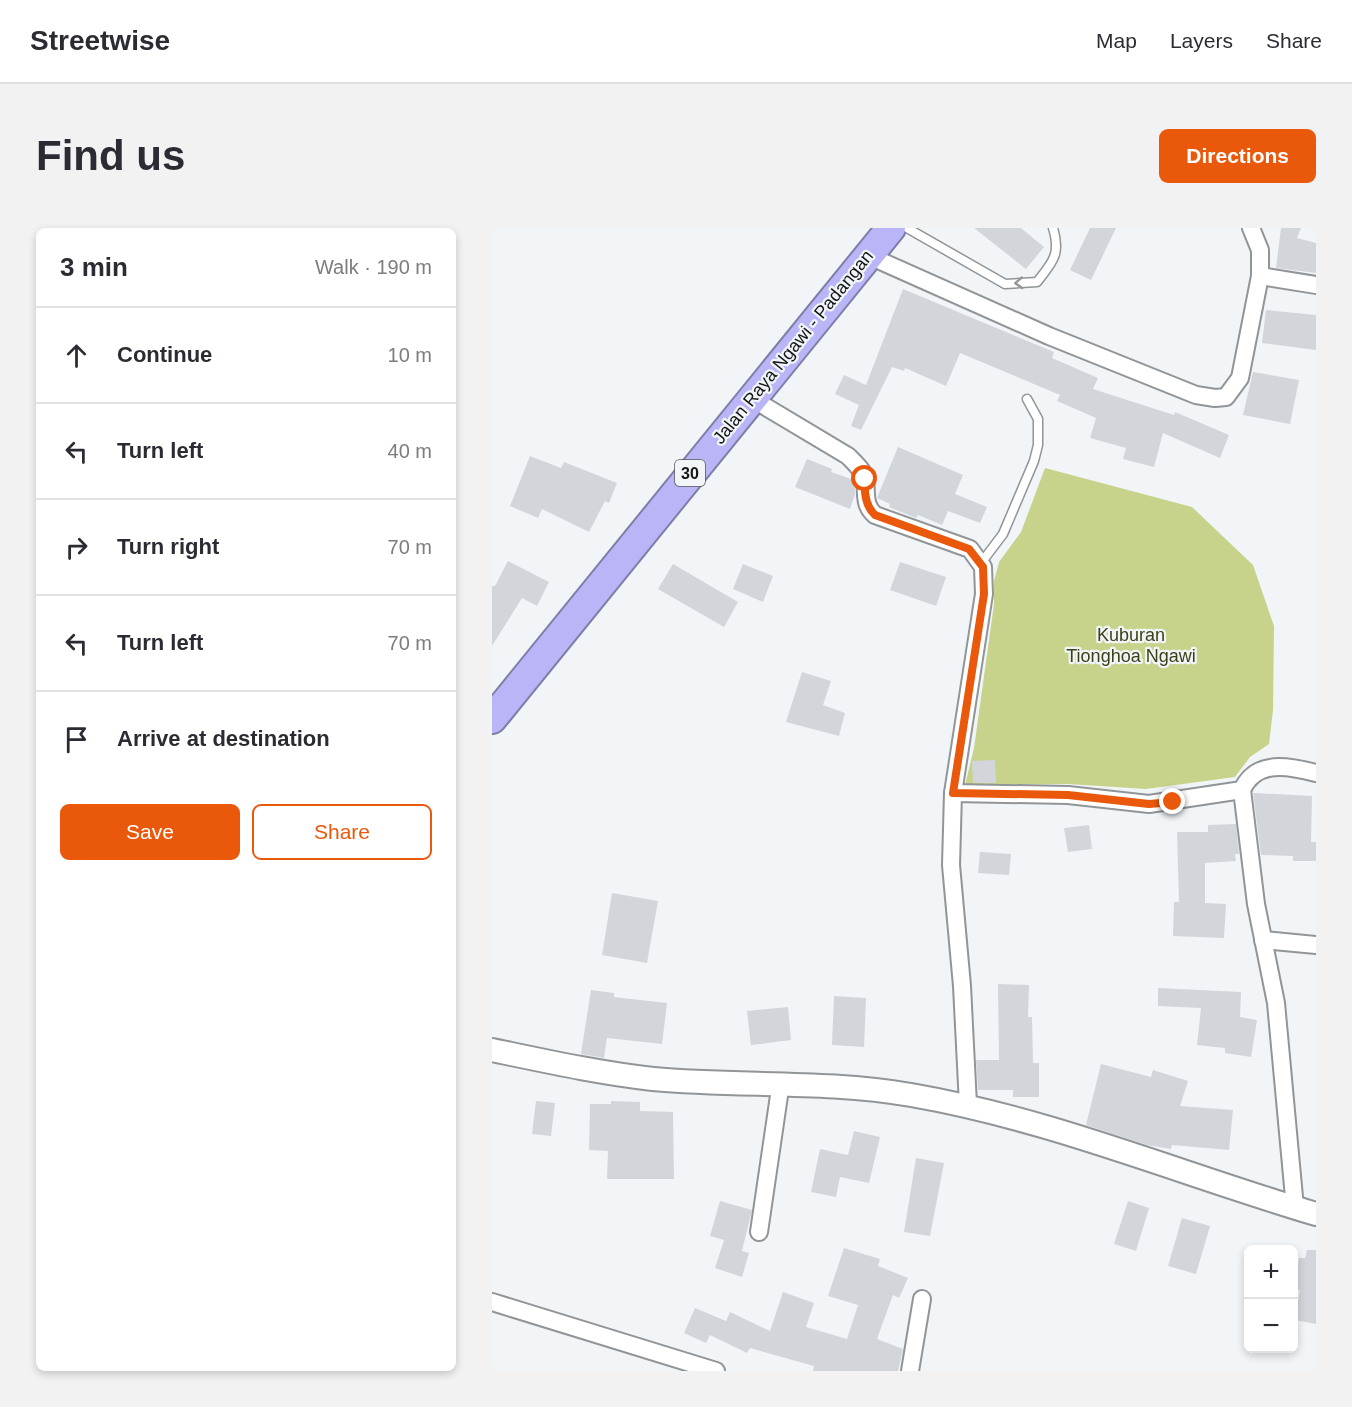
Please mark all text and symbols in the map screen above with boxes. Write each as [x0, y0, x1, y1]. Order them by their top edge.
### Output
text: Streetwise [30, 25, 170, 56]
text: Map [1096, 29, 1137, 52]
text: Layers [1170, 29, 1233, 52]
text: Share [1266, 29, 1322, 52]
button: Directions [1159, 129, 1316, 183]
text: Find us [36, 132, 185, 179]
street label: Jalan Raya Ngawi - Padangan [709, 246, 877, 448]
text: 3 min [60, 252, 128, 282]
text: Walk · 190 m [315, 256, 432, 278]
one-way arrow [1014, 277, 1023, 290]
icon: ahead [60, 339, 93, 372]
text: Continue [117, 342, 212, 367]
text: 10 m [388, 344, 432, 366]
icon: left [60, 435, 93, 468]
text: Turn left [117, 438, 203, 463]
text: 40 m [388, 440, 432, 462]
road number: 30 [675, 460, 705, 486]
route start [851, 465, 877, 491]
icon: right [60, 531, 93, 564]
text: Turn right [117, 534, 219, 559]
text: 70 m [388, 536, 432, 558]
park label: Kuburan Tionghoa Ngawi [1066, 625, 1196, 666]
icon: left [60, 627, 93, 660]
text: Turn left [117, 630, 203, 655]
text: 70 m [388, 632, 432, 654]
icon: arrive [60, 723, 93, 756]
text: Arrive at destination [117, 726, 330, 751]
route end [1159, 788, 1185, 814]
button: Save [60, 804, 240, 860]
button: Share [252, 804, 432, 860]
map controls [1244, 1245, 1298, 1353]
button: + [1244, 1245, 1298, 1299]
button: − [1244, 1299, 1298, 1353]

